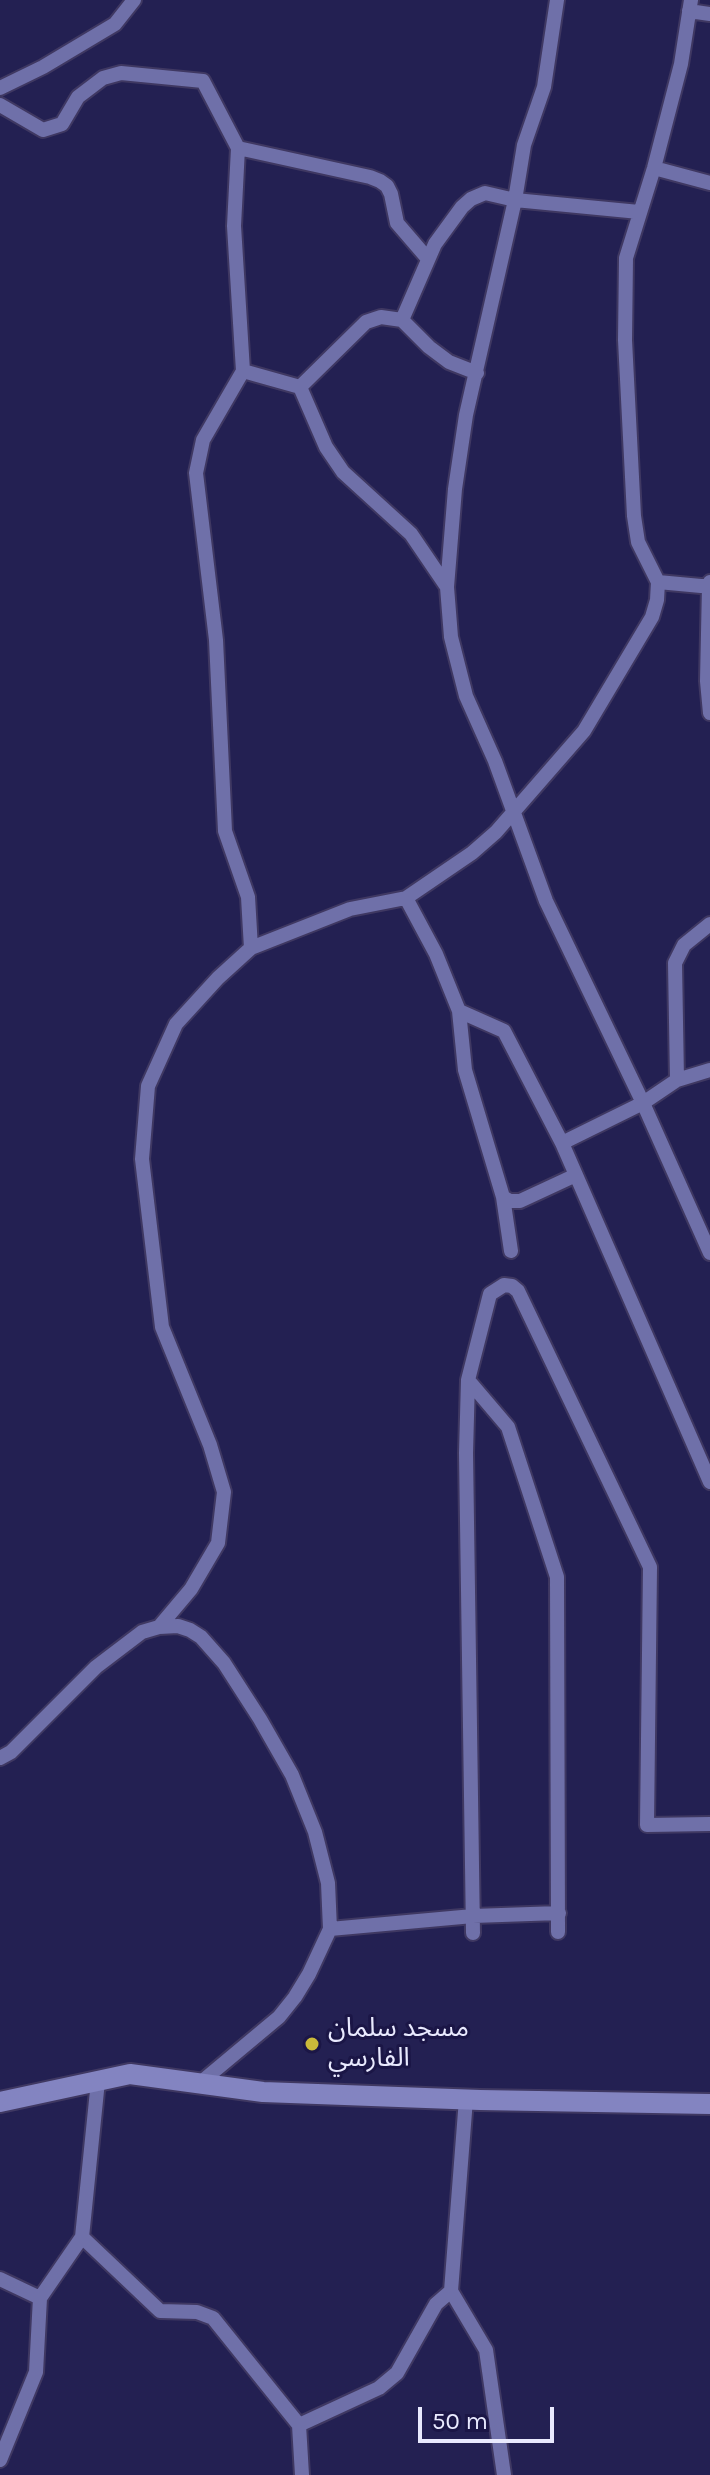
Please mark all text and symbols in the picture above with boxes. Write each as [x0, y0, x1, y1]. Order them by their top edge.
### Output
place label: مسجد سلمان الفارسي [328, 2013, 469, 2074]
marker: مسجد سلمان الفارسي [303, 2035, 321, 2053]
scale bar [422, 2391, 558, 2441]
text: 50 m [432, 2407, 488, 2435]

